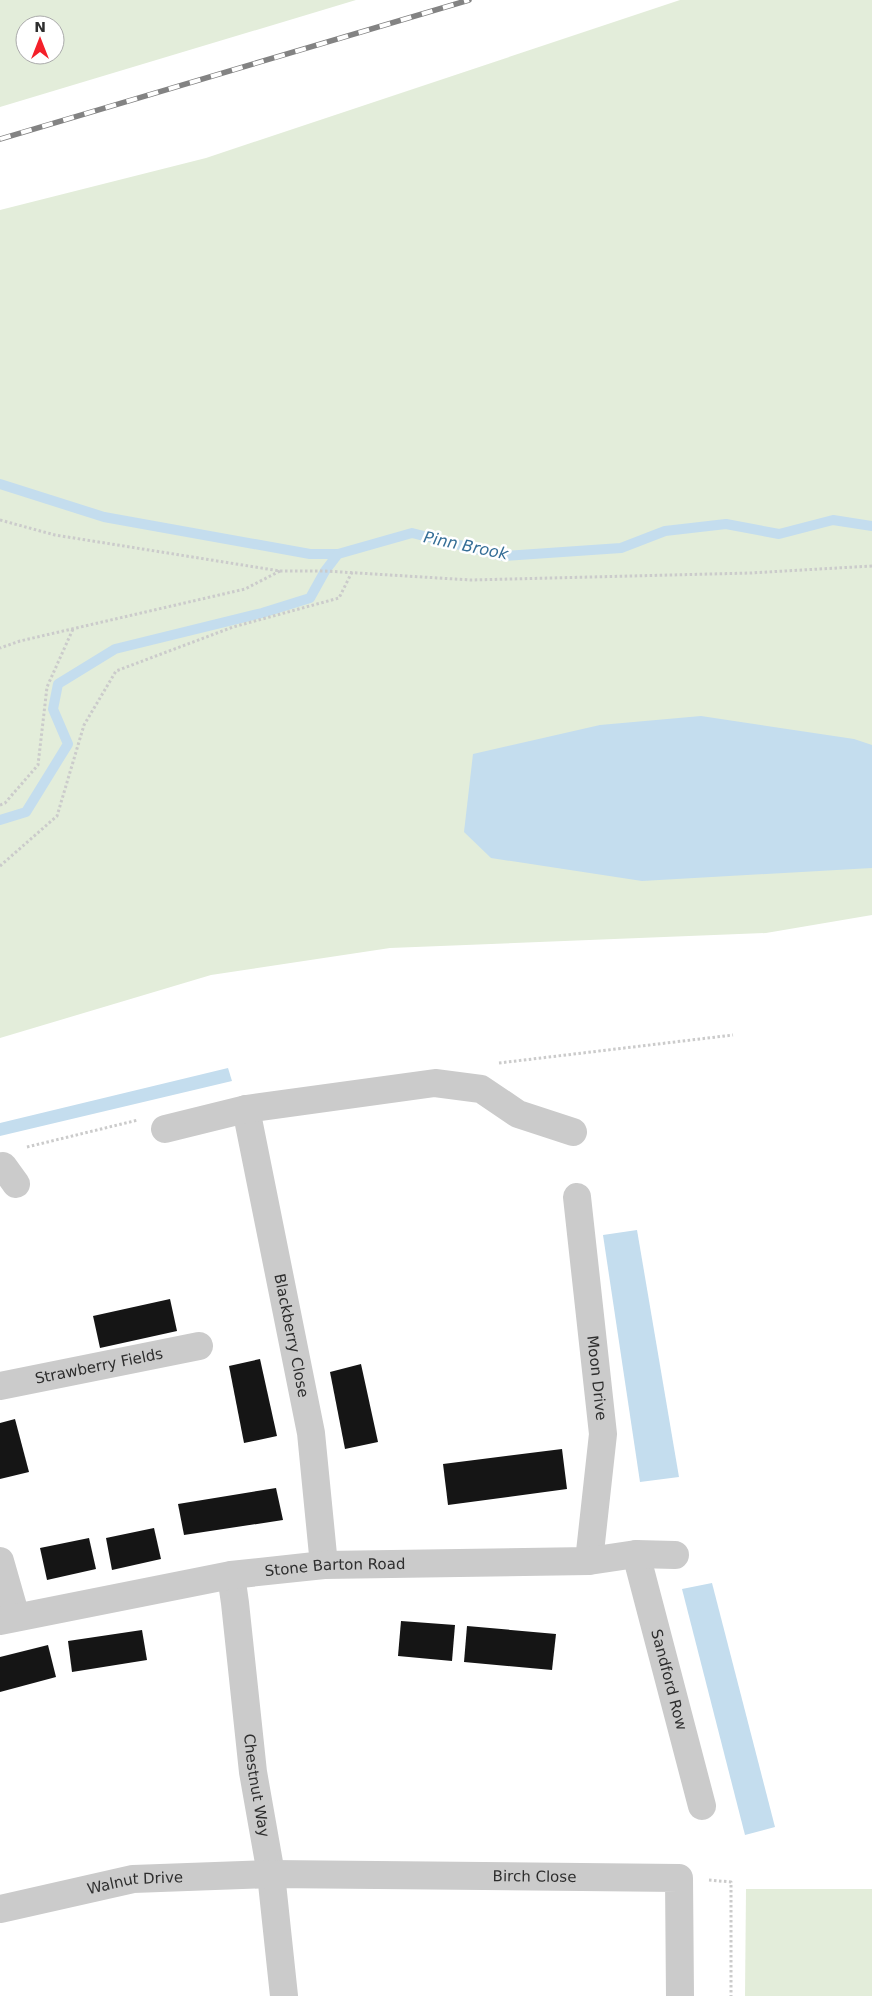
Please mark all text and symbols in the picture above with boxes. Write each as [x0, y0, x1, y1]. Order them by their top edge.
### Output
north arrow [15, 15, 65, 65]
text: N [34, 19, 46, 35]
water label: Pinn Brook [422, 527, 511, 564]
street label: Blackberry Close [270, 1272, 313, 1399]
street label: Moon Drive [583, 1334, 610, 1421]
street label: Strawberry Fields [33, 1344, 165, 1388]
street label: Stone Barton Road [264, 1555, 405, 1580]
street label: Sandford Row [647, 1627, 691, 1732]
street label: Chestnut Way [240, 1733, 273, 1839]
street label: Birch Close [493, 1867, 577, 1886]
street label: Walnut Drive [85, 1868, 183, 1898]

